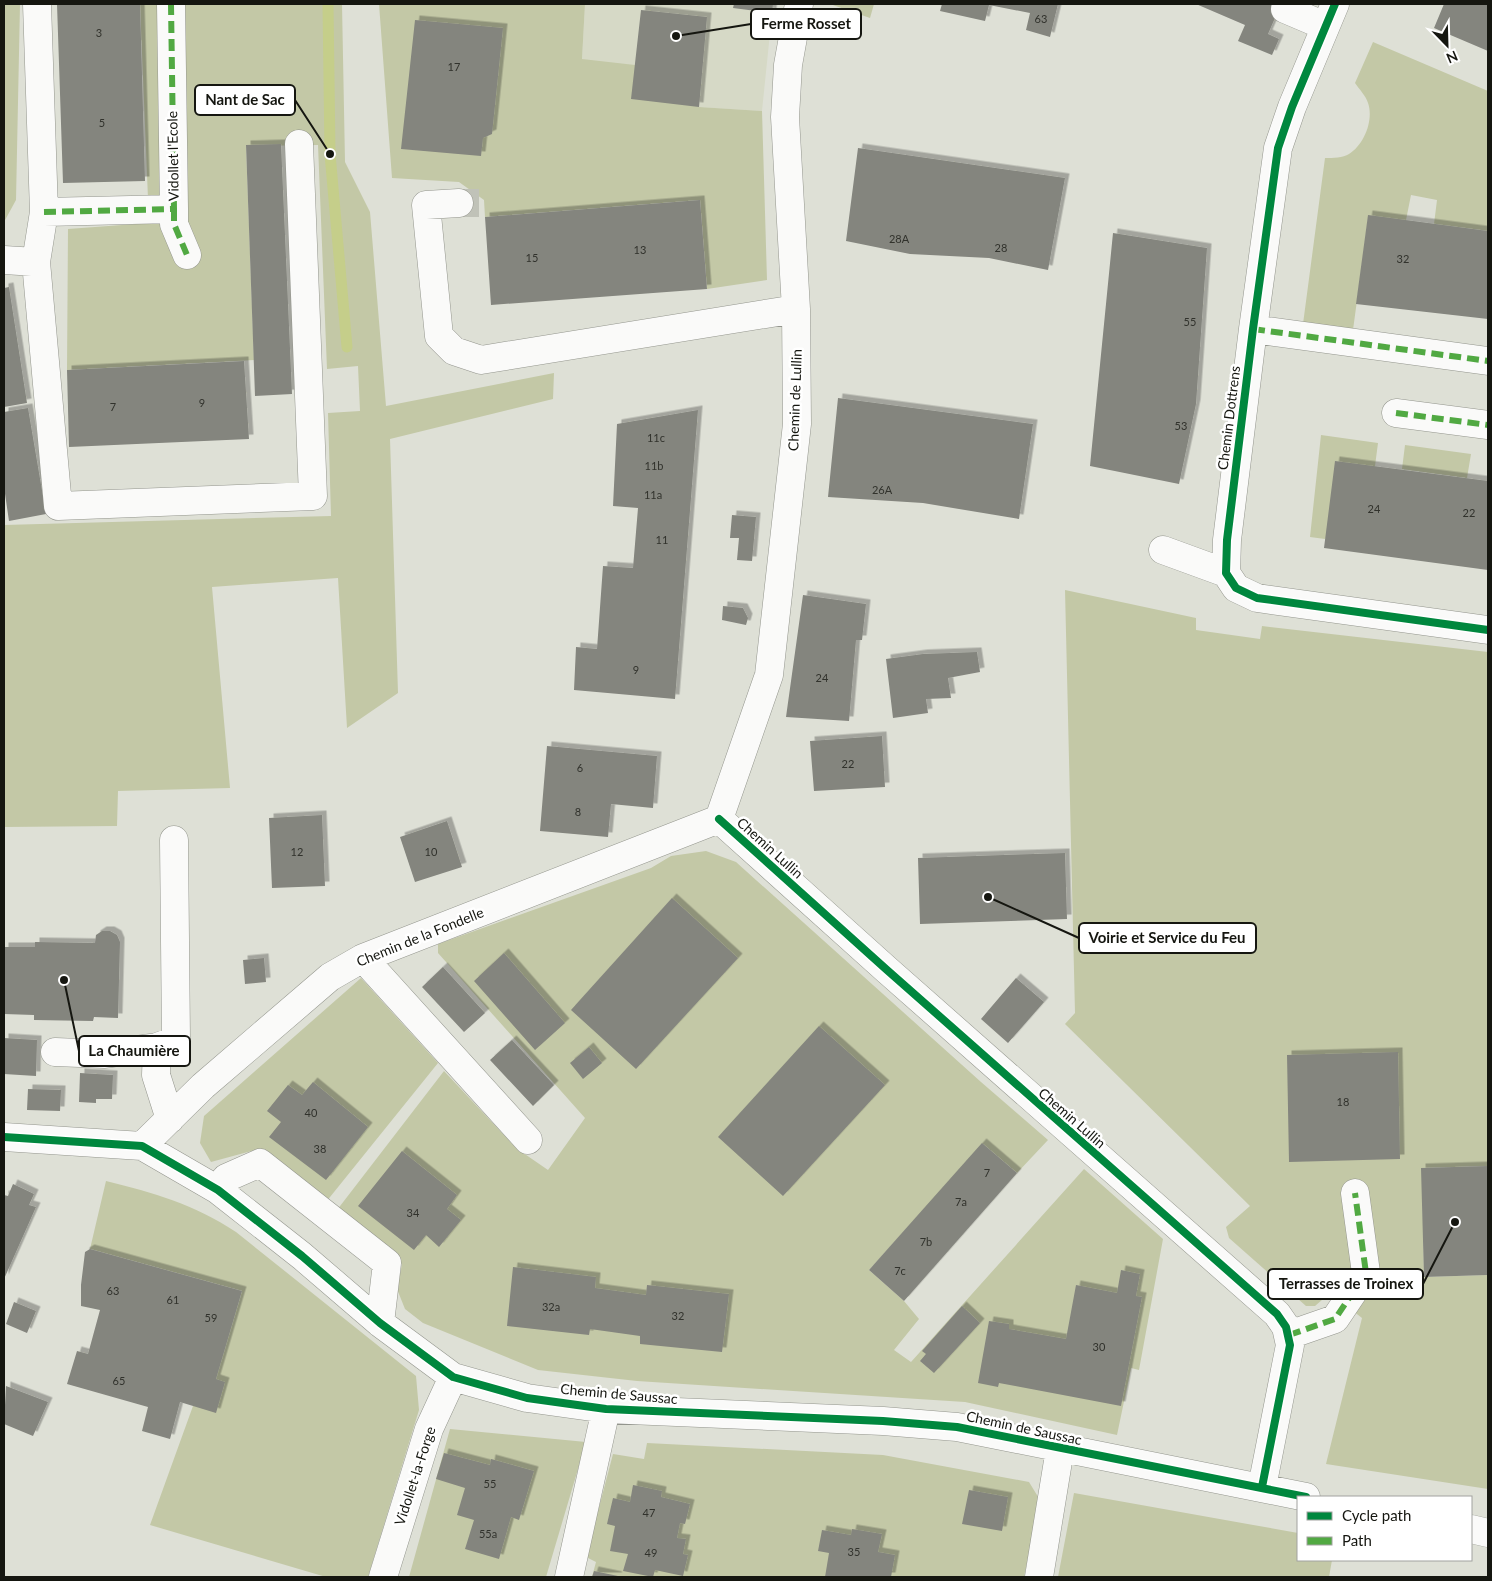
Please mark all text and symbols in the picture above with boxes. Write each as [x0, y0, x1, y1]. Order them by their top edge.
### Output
callout: Ferme Rosset [751, 9, 861, 39]
house number: 63 [1035, 12, 1047, 25]
text: Ferme Rosset [761, 14, 851, 32]
north arrow [1422, 20, 1472, 70]
house number: 3 [96, 26, 102, 39]
text: N [1444, 47, 1461, 67]
house number: 17 [448, 60, 460, 73]
callout: Nant de Sac [195, 85, 295, 115]
text: Nant de Sac [205, 90, 285, 108]
street label: Vidollet l'Ecole [163, 111, 182, 201]
house number: 5 [99, 116, 105, 129]
house number: 28A [889, 232, 910, 245]
house number: 28 [995, 241, 1007, 254]
house number: 13 [634, 243, 646, 256]
house number: 15 [526, 251, 538, 264]
house number: 32 [1397, 252, 1409, 265]
house number: 55 [1184, 315, 1196, 328]
street label: Chemin de Lullin [784, 349, 805, 451]
street label: Chemin Dottrens [1214, 365, 1243, 471]
house number: 9 [199, 396, 205, 409]
house number: 7 [110, 400, 116, 413]
house number: 53 [1175, 419, 1187, 432]
house number: 11c [647, 431, 665, 444]
house number: 11b [645, 459, 663, 472]
house number: 26A [872, 483, 893, 496]
house number: 11a [644, 488, 662, 501]
house number: 24 [1368, 502, 1381, 515]
house number: 22 [1463, 506, 1475, 519]
house number: 11 [656, 533, 668, 546]
house number: 9 [633, 663, 639, 676]
house number: 24 [816, 671, 829, 684]
house number: 22 [842, 757, 854, 770]
house number: 6 [577, 761, 583, 774]
house number: 8 [575, 805, 581, 818]
street label: Chemin Lullin [734, 813, 807, 882]
house number: 12 [291, 845, 303, 858]
house number: 10 [425, 845, 438, 858]
street label: Chemin de la Fondelle [354, 903, 486, 970]
callout: Voirie et Service du Feu [1079, 923, 1256, 953]
text: Voirie et Service du Feu [1087, 928, 1246, 946]
callout: La Chaumière [79, 1036, 190, 1066]
text: La Chaumière [88, 1041, 180, 1059]
street label: Chemin Lullin [1035, 1084, 1109, 1151]
house number: 18 [1337, 1095, 1349, 1108]
house number: 40 [305, 1106, 318, 1119]
house number: 38 [314, 1142, 326, 1155]
house number: 7 [984, 1166, 990, 1179]
house number: 7a [955, 1195, 967, 1208]
house number: 34 [407, 1206, 420, 1219]
house number: 7b [920, 1235, 932, 1248]
house number: 7c [894, 1264, 906, 1277]
callout: Terrasses de Troinex [1268, 1269, 1423, 1299]
text: Terrasses de Troinex [1279, 1274, 1413, 1292]
house number: 63 [107, 1284, 119, 1297]
house number: 61 [167, 1293, 179, 1306]
house number: 32a [542, 1300, 560, 1313]
house number: 32 [672, 1309, 684, 1322]
house number: 59 [205, 1311, 217, 1324]
house number: 30 [1093, 1340, 1106, 1353]
house number: 65 [113, 1374, 125, 1387]
street label: Chemin de Saussac [560, 1380, 679, 1407]
street label: Chemin de Saussac [965, 1407, 1084, 1448]
street label: Vidollet-la-Forge [391, 1424, 439, 1527]
house number: 55 [484, 1477, 496, 1490]
legend [1297, 1496, 1472, 1561]
house number: 47 [643, 1506, 655, 1519]
text: Cycle path [1342, 1506, 1411, 1524]
house number: 55a [479, 1527, 497, 1540]
text: Path [1342, 1531, 1372, 1549]
house number: 35 [848, 1545, 860, 1558]
house number: 49 [645, 1546, 657, 1559]

